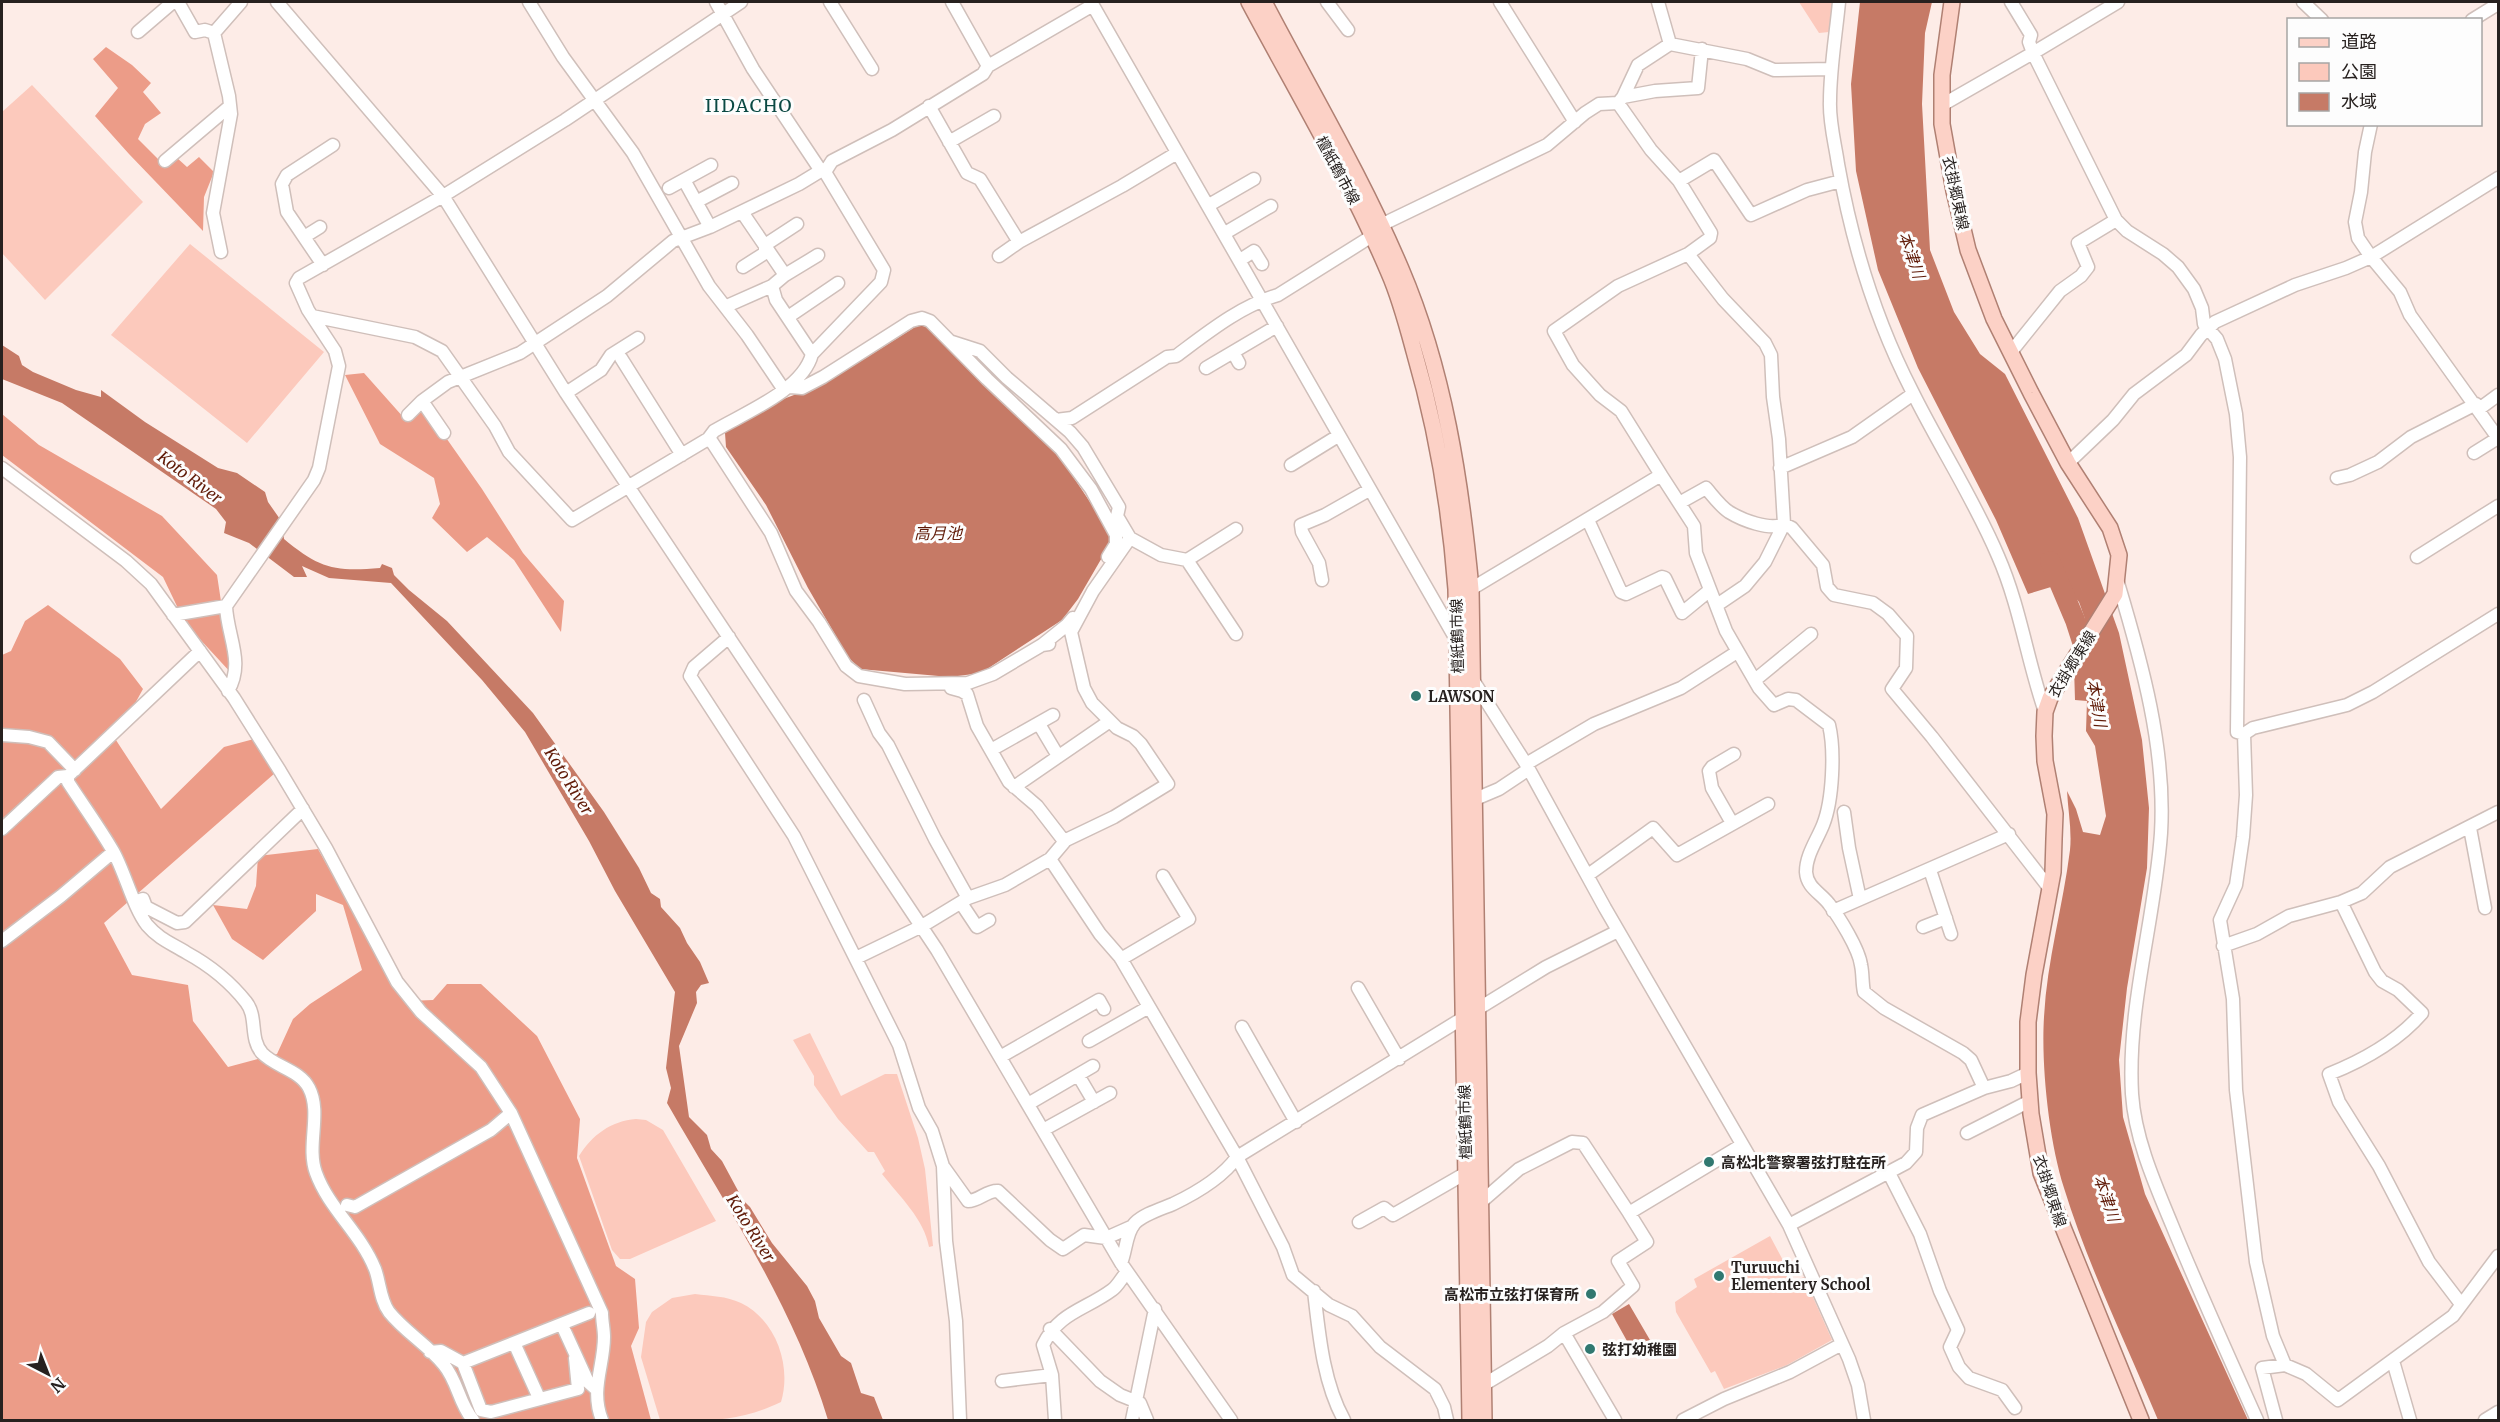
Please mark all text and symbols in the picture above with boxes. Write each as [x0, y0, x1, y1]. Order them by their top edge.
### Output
legend [2287, 18, 2482, 126]
text: 道路 [2341, 30, 2377, 53]
text: 公園 [2341, 60, 2377, 83]
text: 水域 [2341, 90, 2377, 113]
district label: IIDACHO [705, 94, 793, 117]
street label: 檀紙鶴市線 [1312, 132, 1364, 208]
street label: 衣掛郷東線 [1939, 154, 1973, 232]
water label: 本津川 [1895, 229, 1930, 283]
water label: Koto River [153, 446, 226, 508]
water label: 高月池 [914, 523, 964, 543]
street label: 檀紙鶴市線 [1447, 598, 1467, 674]
street label: 衣掛郷東線 [2044, 627, 2100, 701]
water label: 本津川 [2083, 678, 2111, 730]
place label: LAWSON [1428, 687, 1494, 706]
marker: LAWSON [1409, 689, 1423, 703]
water label: Koto River [540, 743, 598, 819]
street label: 檀紙鶴市線 [1455, 1084, 1475, 1160]
street label: 衣掛郷東線 [2029, 1152, 2071, 1230]
place label: 高松北警察署弦打駐在所 [1721, 1153, 1886, 1172]
marker: 高松北警察署弦打駐在所 [1702, 1155, 1716, 1169]
water label: 本津川 [2090, 1172, 2125, 1226]
water label: Koto River [722, 1190, 780, 1266]
place label: Turuuchi Elementery School [1731, 1258, 1870, 1294]
marker: Turuuchi Elementery School [1712, 1269, 1726, 1283]
place label: 高松市立弦打保育所 [1444, 1285, 1579, 1304]
marker: 高松市立弦打保育所 [1584, 1287, 1598, 1301]
place label: 弦打幼稚園 [1602, 1340, 1677, 1359]
marker: 弦打幼稚園 [1583, 1342, 1597, 1356]
north arrow [18, 1344, 78, 1404]
text: N [46, 1373, 69, 1397]

